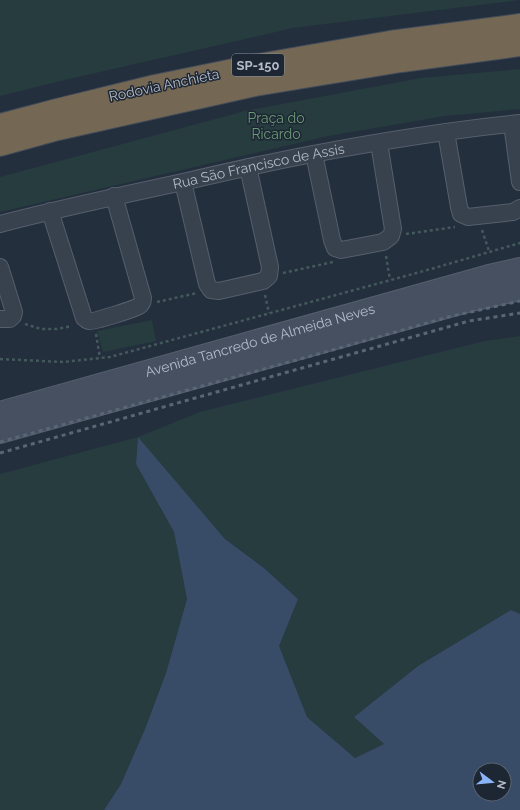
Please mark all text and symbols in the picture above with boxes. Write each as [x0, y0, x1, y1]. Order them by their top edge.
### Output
road number: SP-150 [232, 54, 284, 76]
street label: Rodovia Anchieta [107, 65, 221, 105]
park label: Praça do Ricardo [247, 110, 305, 142]
street label: Rua São Francisco de Assis [171, 140, 346, 192]
street label: Avenida Tancredo de Almeida Neves [143, 300, 377, 380]
north arrow [472, 762, 512, 802]
text: N [494, 779, 509, 790]

